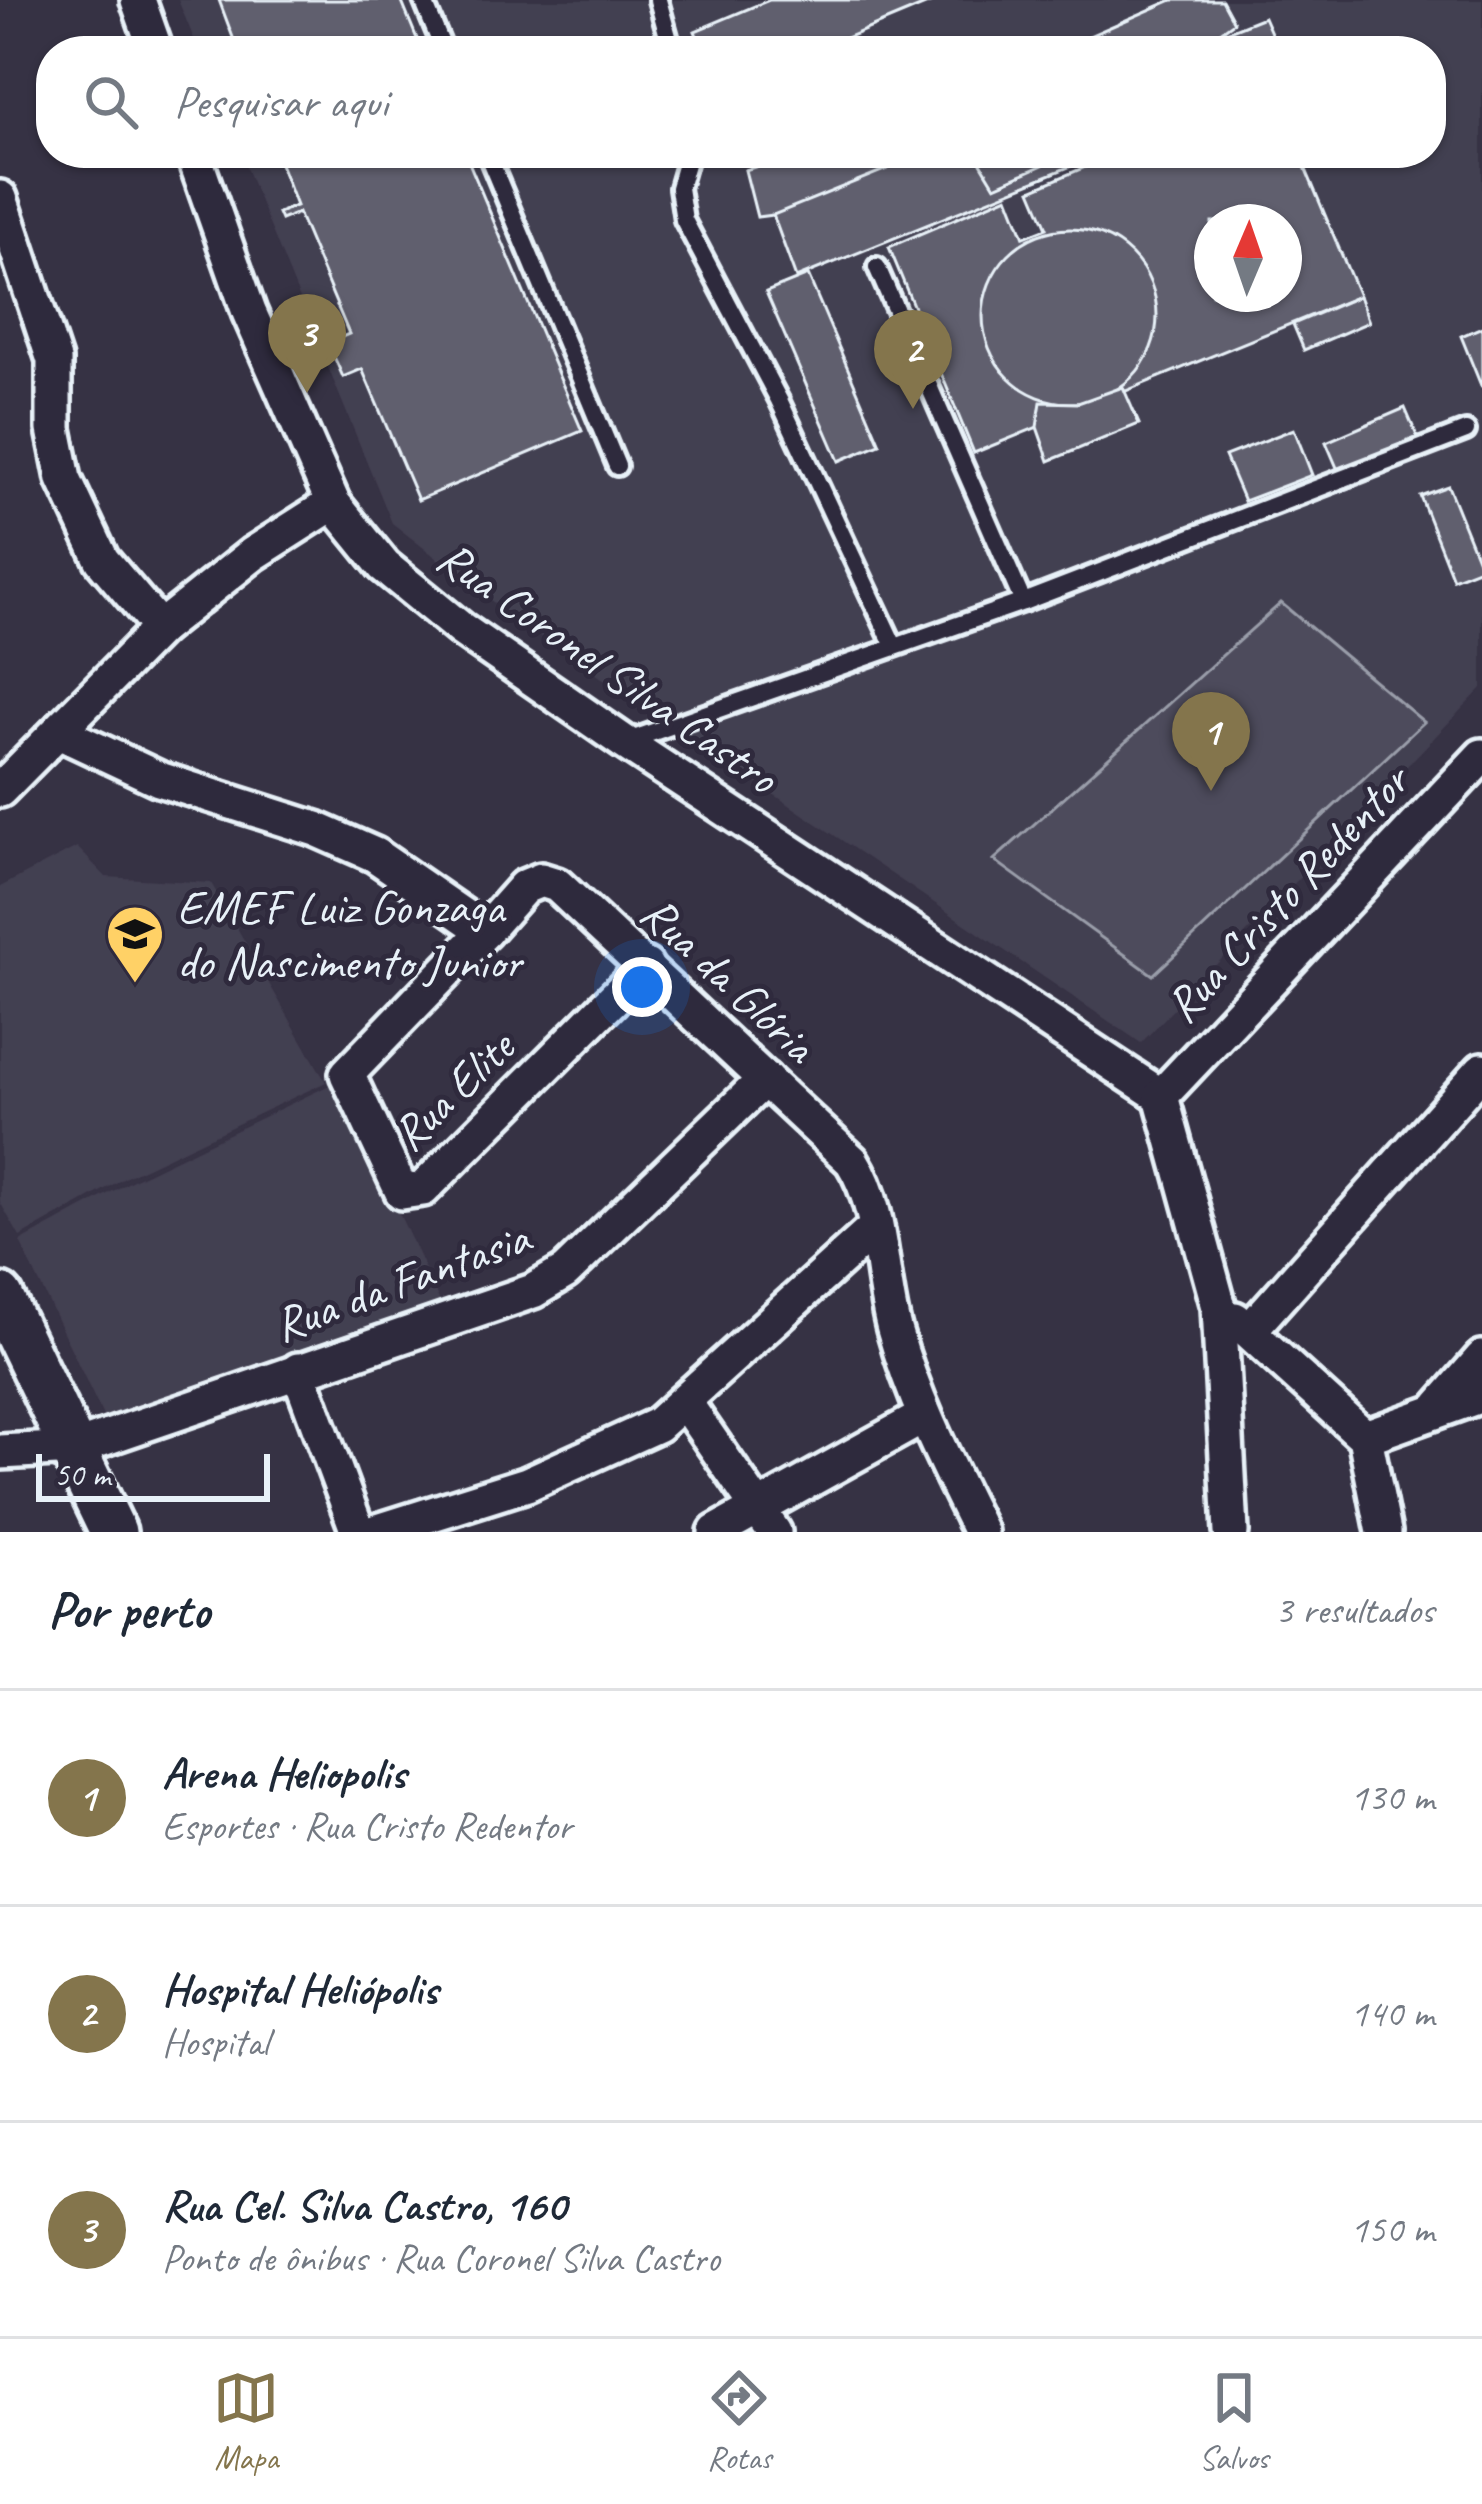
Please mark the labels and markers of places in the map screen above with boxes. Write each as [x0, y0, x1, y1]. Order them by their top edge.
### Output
pin: 3 [268, 294, 346, 393]
pin: 2 [874, 310, 952, 409]
pin: 1 [1172, 692, 1250, 791]
place label: EMEF Luiz Gonzaga do Nascimento Junior [177, 877, 525, 992]
school or university icon: EMEF Luiz Gonzaga do Nascimento Junior [104, 903, 166, 985]

